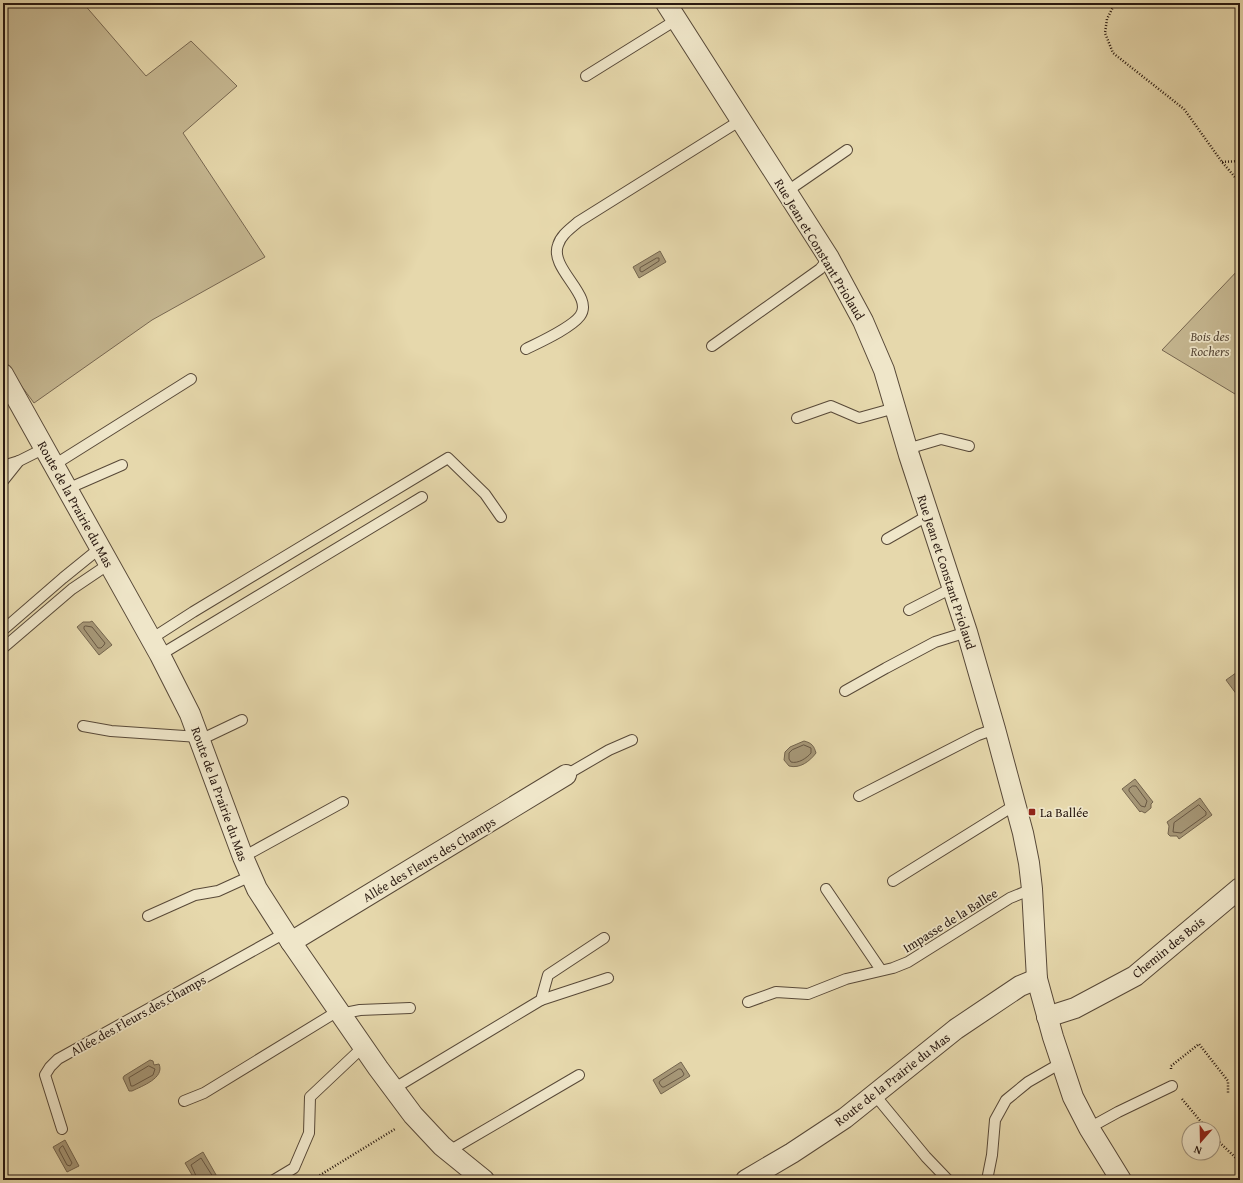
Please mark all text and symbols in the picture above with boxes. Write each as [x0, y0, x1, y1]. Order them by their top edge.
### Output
street label: Rue Jean et Constant Priolaud [770, 175, 869, 323]
park label: Bois des Rochers [1190, 327, 1230, 361]
street label: Route de la Prairie du Mas [33, 438, 118, 571]
street label: Rue Jean et Constant Priolaud [913, 492, 981, 652]
street label: Route de la Prairie du Mas [186, 724, 253, 864]
place label: La Ballée [1040, 803, 1088, 822]
marker: La Ballée [1027, 807, 1037, 817]
street label: Allée des Fleurs des Champs [359, 812, 499, 907]
street label: Impasse de la Ballee [899, 884, 1001, 957]
street label: Chemin des Bois [1128, 912, 1209, 983]
street label: Allée des Fleurs des Champs [67, 970, 209, 1061]
street label: Route de la Prairie du Mas [830, 1028, 954, 1131]
north arrow [1181, 1121, 1221, 1161]
text: N [1191, 1141, 1204, 1159]

